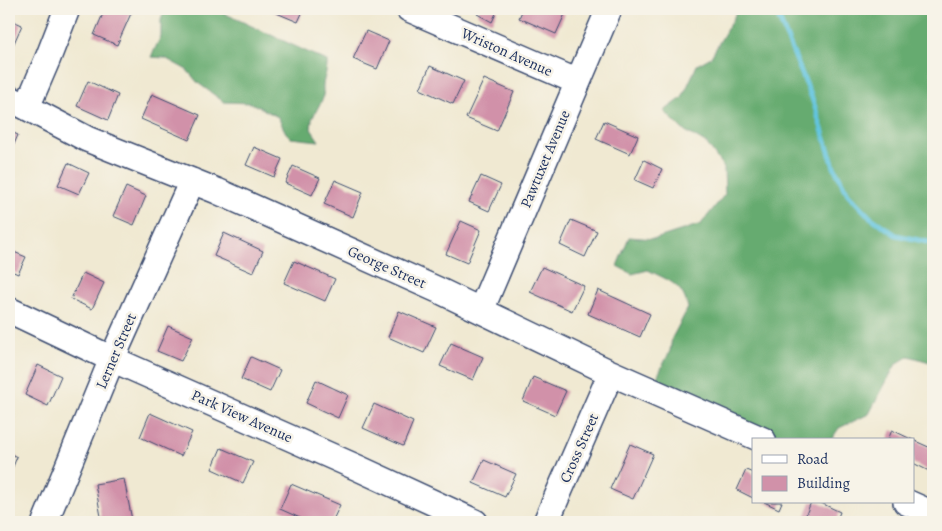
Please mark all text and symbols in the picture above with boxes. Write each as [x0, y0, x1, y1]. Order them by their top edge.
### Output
street label: Wriston Avenue [457, 23, 556, 81]
street label: Pawtuxet Avenue [515, 107, 575, 211]
street label: George Street [345, 241, 429, 293]
street label: Lerner Street [91, 310, 141, 392]
street label: Park View Avenue [188, 385, 296, 447]
street label: Cross Street [555, 410, 603, 486]
legend [752, 438, 914, 504]
text: Road [797, 449, 829, 469]
text: Building [797, 473, 850, 493]

